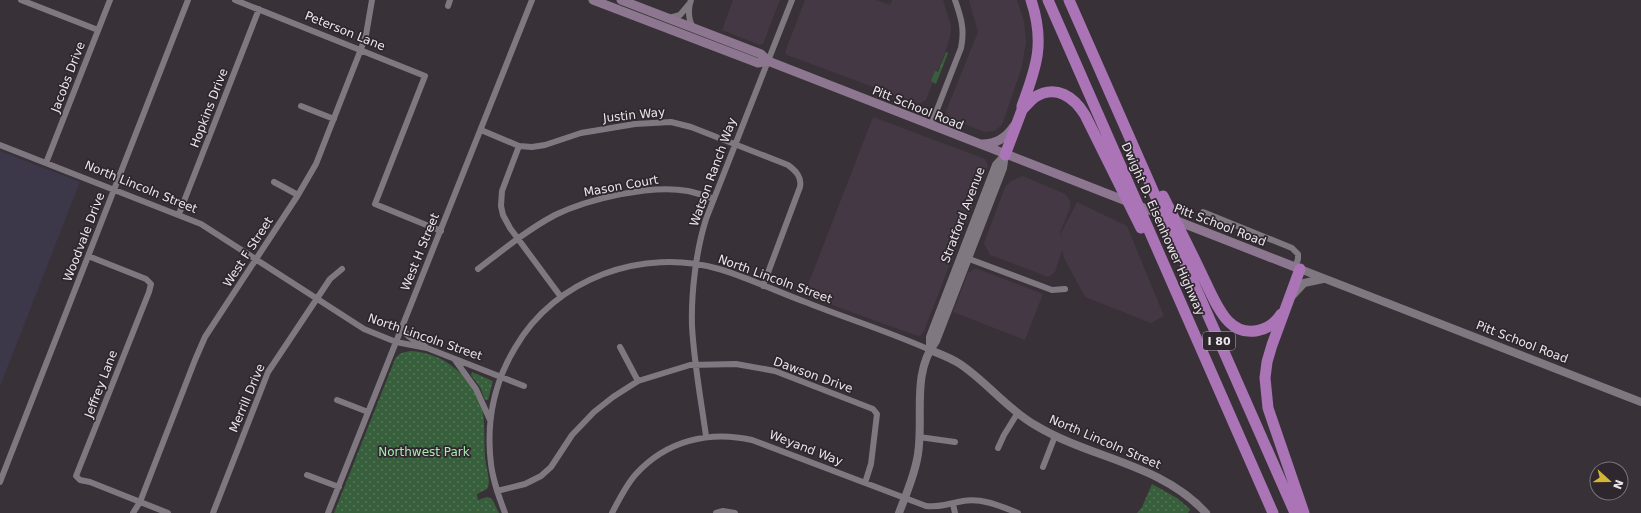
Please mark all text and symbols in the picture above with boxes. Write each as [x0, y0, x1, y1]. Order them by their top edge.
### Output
street label: Peterson Lane [303, 9, 387, 53]
street label: Jacobs Drive [48, 40, 88, 115]
street label: Hopkins Drive [187, 66, 231, 150]
street label: Pitt School Road [870, 83, 966, 133]
street label: Justin Way [601, 105, 666, 125]
street label: Watson Ranch Way [687, 116, 739, 228]
street label: Dwight D. Eisenhower Highway [1118, 140, 1208, 318]
street label: North Lincoln Street [83, 158, 200, 216]
street label: Stratford Avenue [938, 165, 988, 265]
street label: Mason Court [583, 172, 660, 199]
street label: Woodvale Drive [61, 190, 107, 284]
street label: Pitt School Road [1172, 201, 1268, 249]
street label: West H Street [398, 211, 442, 293]
street label: West F Street [220, 214, 276, 290]
street label: North Lincoln Street [716, 252, 834, 306]
street label: North Lincoln Street [366, 311, 484, 363]
street label: Pitt School Road [1474, 318, 1570, 366]
road number: I 80 [1203, 332, 1235, 350]
street label: Jeffrey Lane [81, 348, 120, 421]
street label: Dawson Drive [771, 354, 855, 396]
street label: Merrill Drive [226, 362, 268, 434]
street label: North Lincoln Street [1047, 412, 1163, 472]
street label: Weyand Way [767, 428, 845, 468]
park label: Northwest Park [378, 445, 470, 459]
north arrow [1589, 461, 1629, 501]
text: N [1610, 478, 1626, 491]

